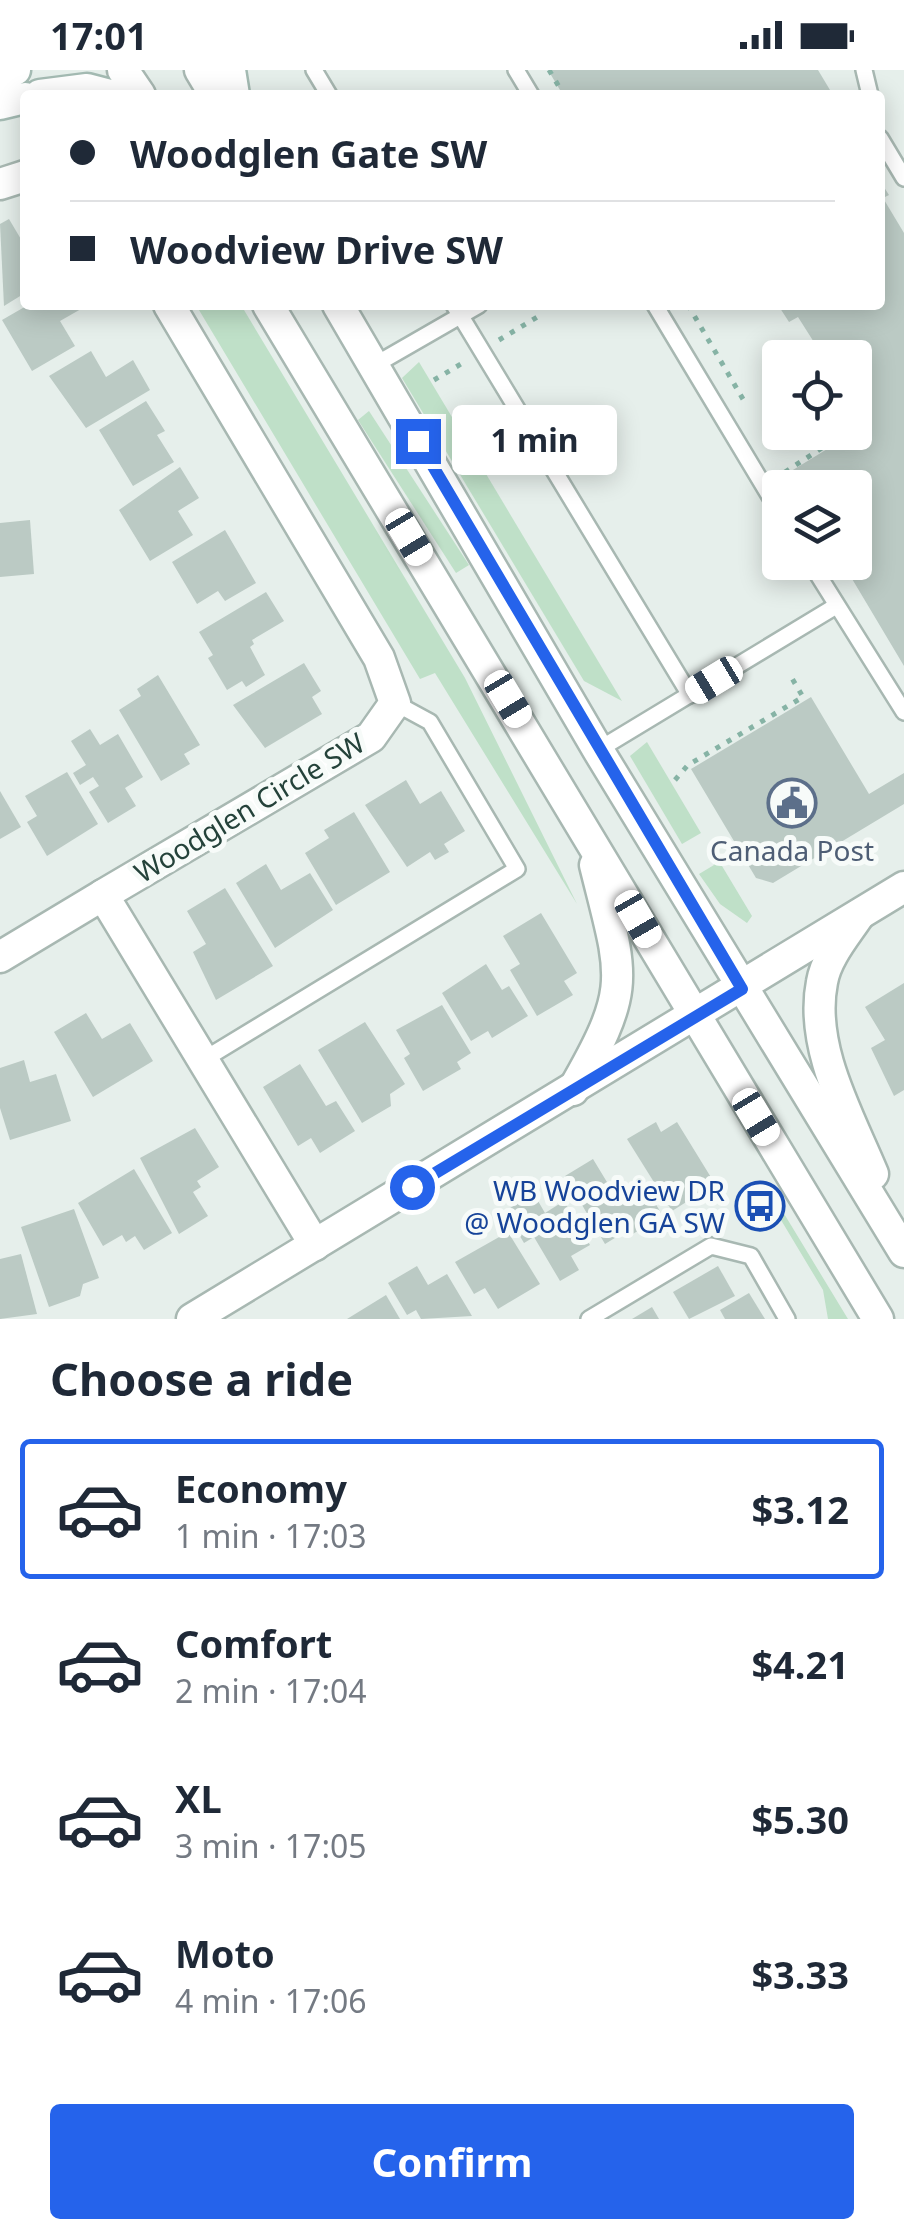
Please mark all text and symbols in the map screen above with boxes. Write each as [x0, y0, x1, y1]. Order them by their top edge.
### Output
text: 17:01 [50, 9, 148, 61]
text: Woodglen Gate SW [130, 127, 487, 179]
text: Woodview Drive SW [130, 223, 503, 275]
map controls [762, 340, 872, 580]
button: locate [762, 340, 872, 450]
callout: 1 min [453, 406, 618, 476]
text: 1 min [490, 418, 579, 461]
route end [396, 419, 441, 464]
button: layers [762, 470, 872, 580]
car [381, 504, 437, 570]
car [681, 652, 747, 708]
car [480, 666, 536, 732]
street label: Woodglen Circle SW [127, 723, 371, 891]
public building icon: Canada Post [766, 777, 818, 829]
place label: Canada Post [710, 831, 874, 869]
car [610, 886, 666, 952]
car [728, 1084, 784, 1150]
route start [390, 1165, 435, 1210]
place label: WB Woodview DR @ Woodglen GA SW [464, 1171, 725, 1241]
bus stop icon: WB Woodview DR @ Woodglen GA SW [734, 1180, 786, 1232]
text: Choose a ride [50, 1348, 353, 1409]
text: Economy [175, 1462, 347, 1514]
icon: car [55, 1464, 145, 1554]
text: $3.12 [751, 1483, 849, 1535]
text: 1 min · 17:03 [175, 1514, 367, 1557]
text: Comfort [175, 1617, 332, 1669]
icon: car [55, 1619, 145, 1709]
text: $4.21 [751, 1638, 849, 1690]
text: 2 min · 17:04 [175, 1669, 367, 1712]
text: XL [175, 1772, 222, 1824]
icon: car [55, 1774, 145, 1864]
text: $5.30 [751, 1793, 849, 1845]
text: 3 min · 17:05 [175, 1824, 367, 1867]
text: Moto [175, 1927, 275, 1979]
icon: car [55, 1929, 145, 2019]
text: $3.33 [751, 1948, 849, 2000]
text: 4 min · 17:06 [175, 1979, 367, 2022]
button: Confirm [50, 2104, 854, 2219]

